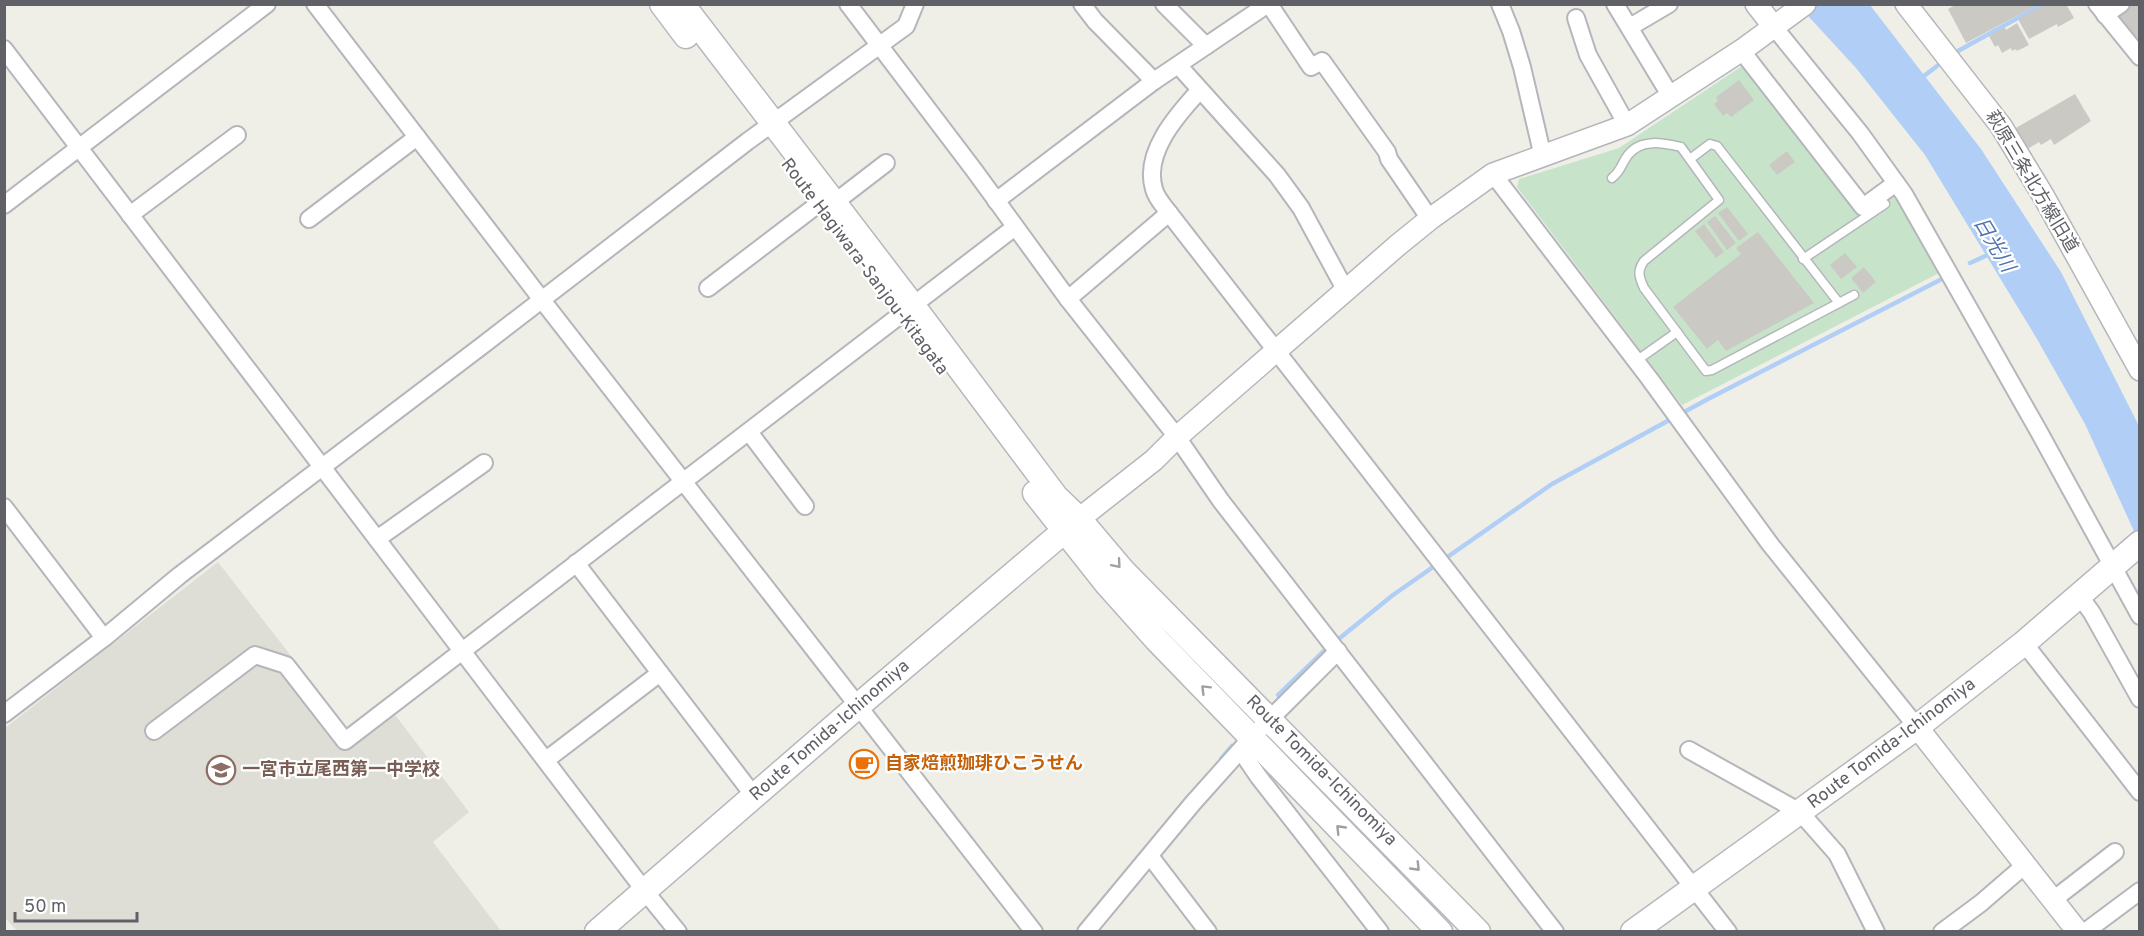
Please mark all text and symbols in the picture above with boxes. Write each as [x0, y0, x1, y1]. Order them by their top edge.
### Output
street label: 萩原三条北方線旧道 [1979, 107, 2083, 257]
street label: Route Hagiwara-Sanjou-Kitagata [775, 154, 953, 380]
water label: 日光川 [1966, 213, 2021, 279]
one-way arrow [1109, 557, 1120, 568]
street label: Route Tomida-Ichinomiya [745, 655, 915, 807]
street label: Route Tomida-Ichinomiya [1803, 673, 1981, 815]
one-way arrow [1202, 685, 1213, 696]
street label: Route Tomida-Ichinomiya [1241, 691, 1401, 851]
cafe icon: 自家焙煎珈琲ひこうせん [848, 748, 880, 780]
place label: 自家焙煎珈琲ひこうせん [885, 753, 1083, 776]
school or university icon: 一宮市立尾西第一中学校 [205, 754, 237, 786]
place label: 一宮市立尾西第一中学校 [242, 759, 440, 782]
one-way arrow [1337, 826, 1348, 837]
one-way arrow [1408, 860, 1419, 871]
scale bar [15, 885, 136, 923]
text: 50 m [24, 896, 66, 919]

